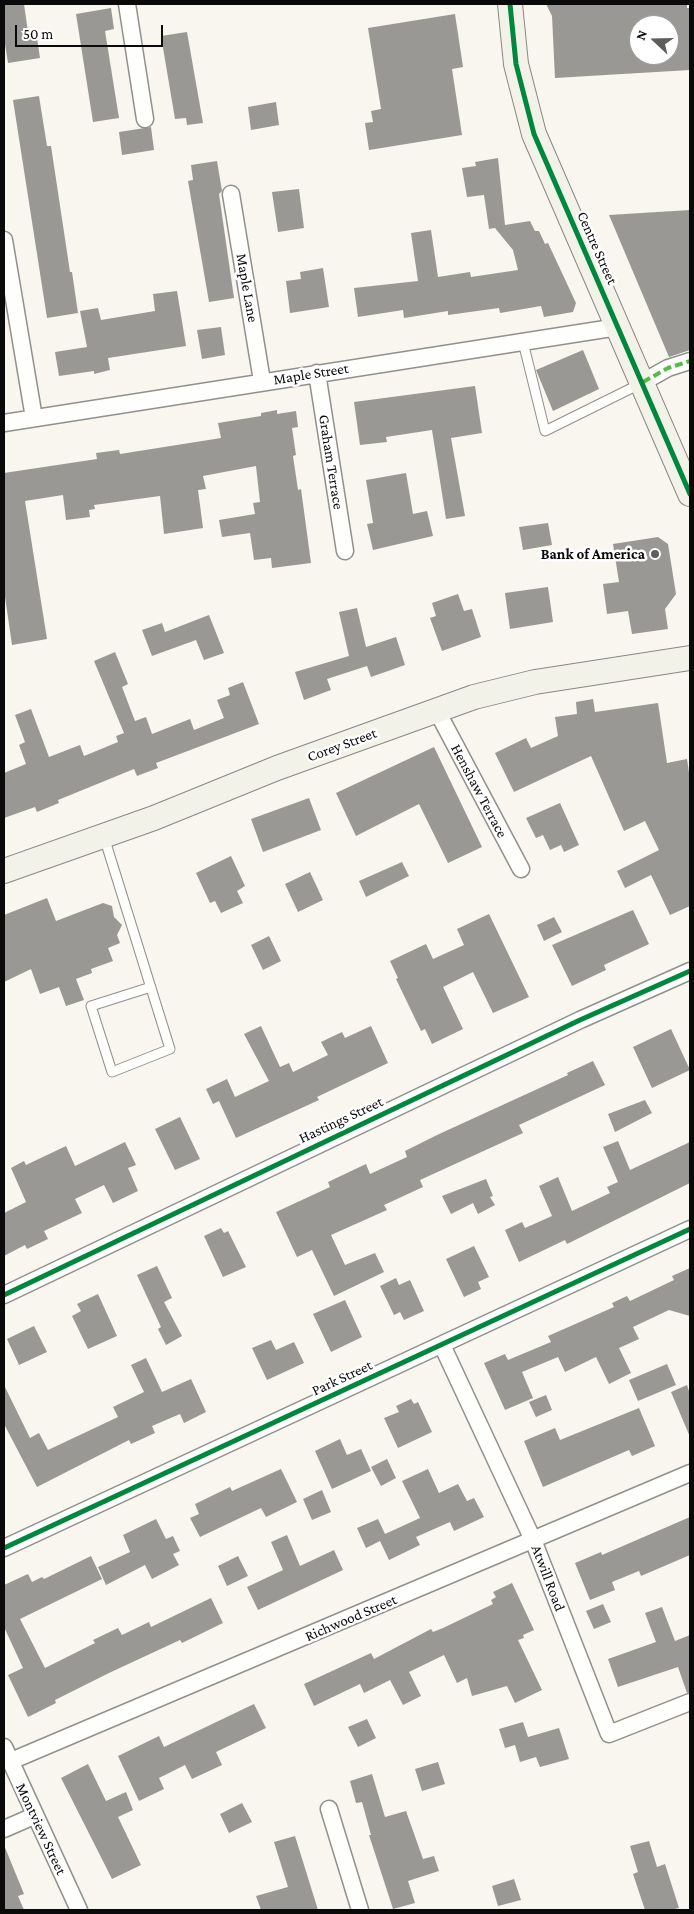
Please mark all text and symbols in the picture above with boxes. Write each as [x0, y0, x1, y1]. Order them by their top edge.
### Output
scale bar [18, 15, 165, 47]
north arrow [629, 15, 679, 65]
text: 50 m [23, 26, 53, 42]
text: N [632, 28, 650, 42]
street label: Centre Street [573, 209, 621, 287]
street label: Maple Lane [232, 252, 262, 324]
street label: Maple Street [272, 359, 350, 389]
street label: Graham Terrace [315, 413, 347, 511]
place label: Bank of America [541, 545, 645, 563]
marker: Bank of America [649, 548, 661, 560]
street label: Corey Street [305, 724, 379, 766]
street label: Henshaw Terrace [447, 741, 511, 841]
street label: Hastings Street [296, 1093, 386, 1147]
street label: Park Street [309, 1356, 375, 1400]
street label: Atwill Road [527, 1542, 569, 1614]
street label: Richwood Street [302, 1591, 400, 1645]
street label: Montview Street [12, 1780, 70, 1878]

